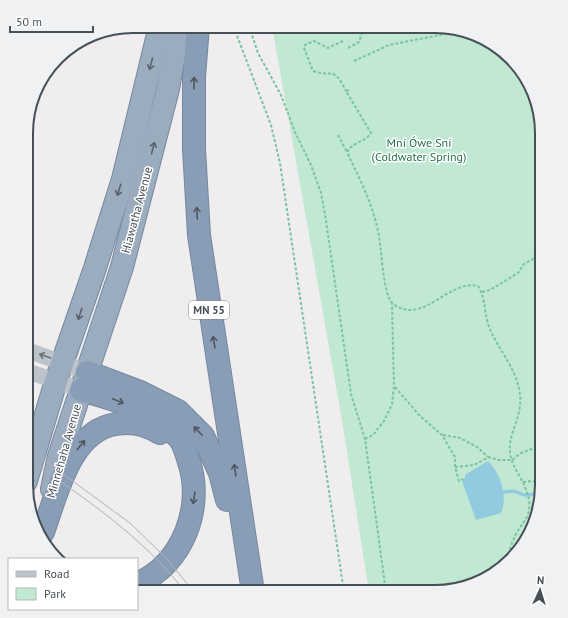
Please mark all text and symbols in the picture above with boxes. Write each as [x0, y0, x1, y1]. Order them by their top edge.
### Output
scale bar [10, 8, 93, 34]
text: 50 m [16, 14, 42, 29]
one-way arrow [146, 57, 154, 70]
one-way arrow [191, 77, 198, 90]
park label: Mní Ówe Sní (Coldwater Spring) [372, 135, 466, 164]
one-way arrow [150, 142, 157, 155]
street label: Hiawatha Avenue [118, 165, 155, 255]
one-way arrow [115, 183, 122, 196]
one-way arrow [194, 207, 201, 220]
road number: MN 55 [189, 301, 229, 319]
one-way arrow [76, 307, 83, 320]
one-way arrow [210, 336, 218, 349]
one-way arrow [39, 352, 52, 359]
one-way arrow [112, 398, 124, 405]
street label: Minnehaha Avenue [43, 402, 84, 500]
one-way arrow [193, 426, 202, 436]
one-way arrow [76, 440, 85, 451]
one-way arrow [231, 464, 239, 477]
one-way arrow [190, 491, 198, 504]
legend [8, 558, 138, 610]
text: Road [44, 566, 69, 581]
north arrow [520, 570, 560, 610]
text: N [537, 573, 545, 587]
text: Park [44, 586, 66, 601]

